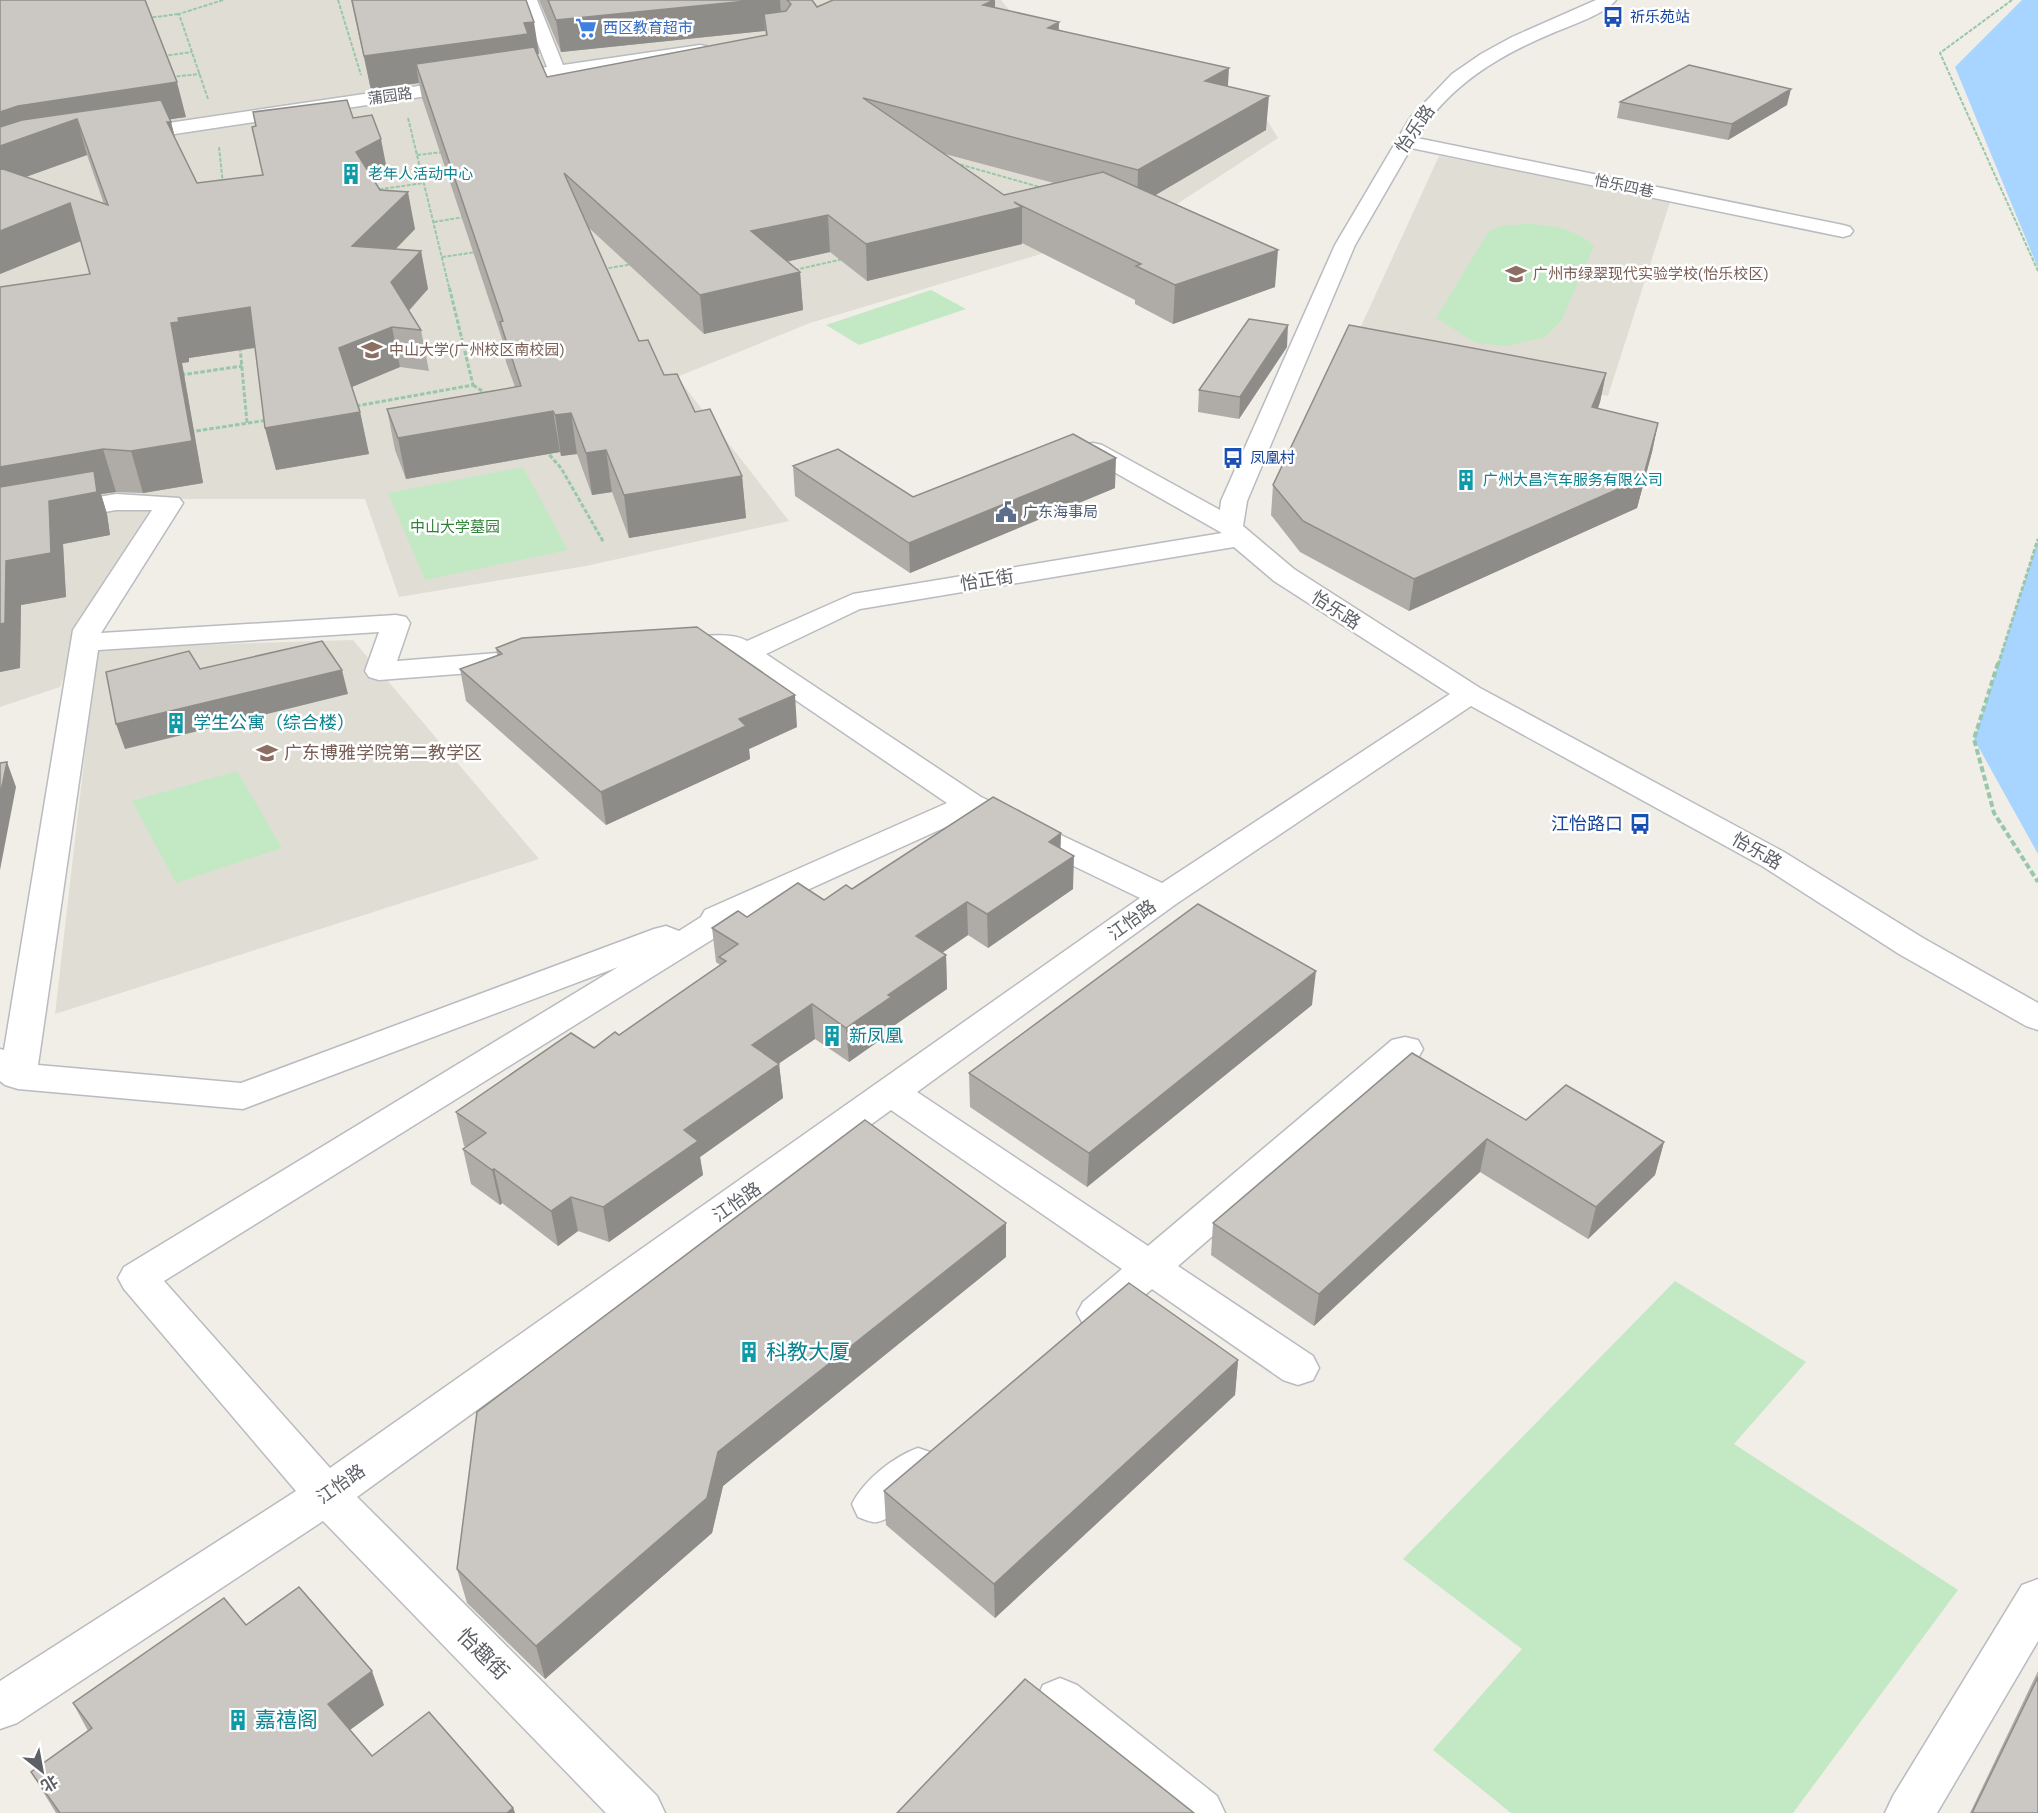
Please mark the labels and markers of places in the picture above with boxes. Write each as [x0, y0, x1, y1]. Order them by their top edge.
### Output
bus stop icon: 祈乐苑站 [1601, 5, 1625, 29]
place label: 祈乐苑站 [1630, 8, 1690, 26]
supermarket icon: 西区教育超市 [574, 16, 598, 40]
place label: 西区教育超市 [603, 19, 693, 37]
building icon: 老年人活动中心 [339, 162, 363, 186]
place label: 老年人活动中心 [368, 165, 473, 183]
school or university icon: 广州市绿翠现代实验学校(怡乐校区) [1504, 262, 1528, 286]
place label: 广州市绿翠现代实验学校(怡乐校区) [1533, 265, 1769, 283]
school or university icon: 中山大学(广州校区南校园) [360, 338, 384, 362]
place label: 中山大学(广州校区南校园) [389, 341, 565, 359]
bus stop icon: 凤凰村 [1221, 446, 1245, 470]
place label: 凤凰村 [1250, 449, 1295, 467]
building icon: 广州大昌汽车服务有限公司 [1454, 468, 1478, 492]
place label: 广州大昌汽车服务有限公司 [1483, 471, 1663, 489]
public building icon: 广东海事局 [994, 500, 1018, 524]
place label: 广东海事局 [1023, 503, 1098, 521]
building icon: 学生公寓（综合楼） [164, 711, 188, 735]
place label: 学生公寓（综合楼） [193, 712, 355, 733]
school or university icon: 广东博雅学院第二教学区 [255, 741, 279, 765]
place label: 广东博雅学院第二教学区 [284, 742, 482, 763]
bus stop icon: 江怡路口 [1628, 812, 1652, 836]
place label: 江怡路口 [1551, 813, 1623, 834]
building icon: 新凤凰 [820, 1024, 844, 1048]
place label: 新凤凰 [849, 1025, 903, 1046]
place label: 科教大厦 [766, 1339, 850, 1364]
building icon: 科教大厦 [737, 1340, 761, 1364]
place label: 嘉禧阁 [255, 1707, 318, 1732]
building icon: 嘉禧阁 [226, 1708, 250, 1732]

